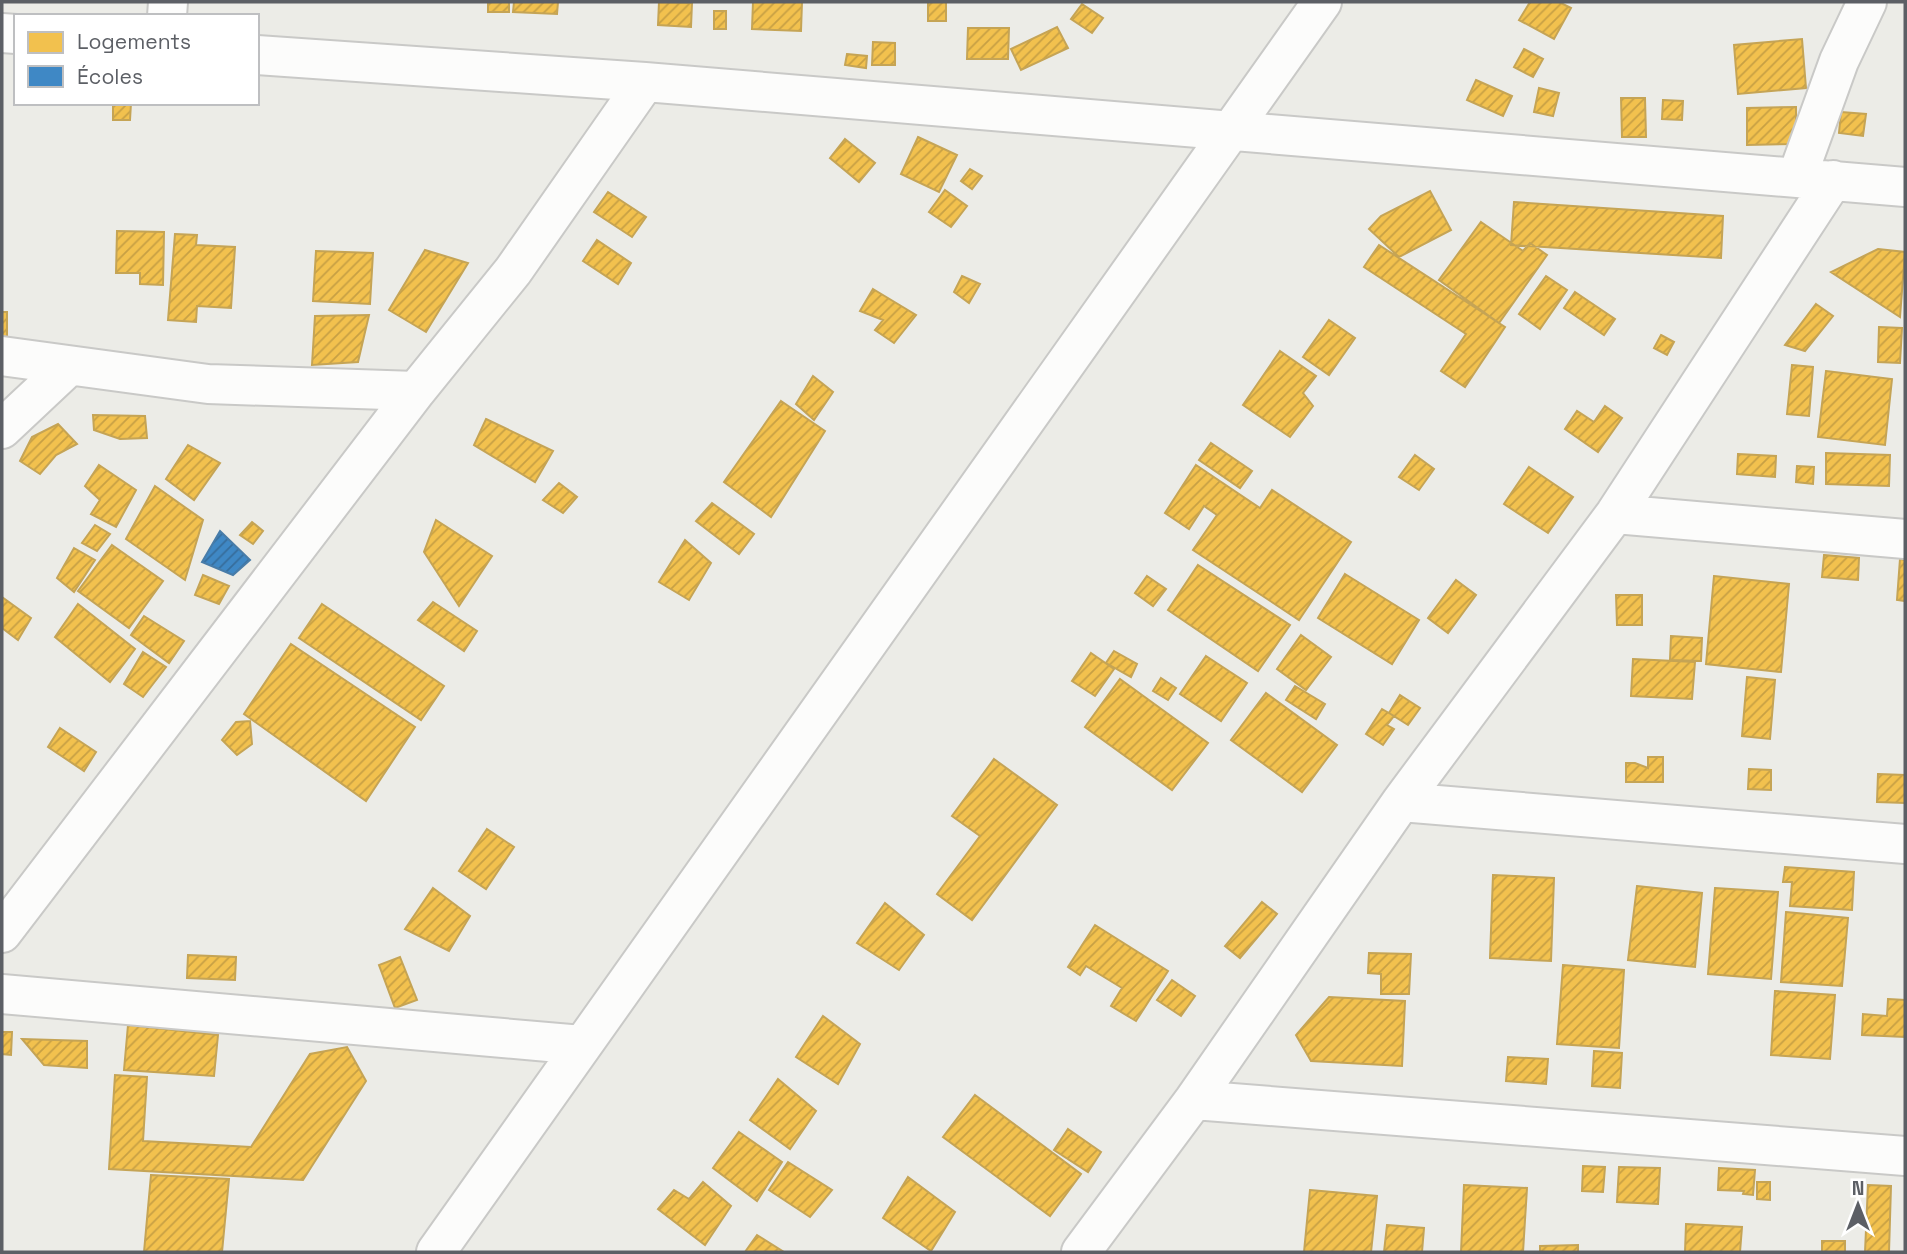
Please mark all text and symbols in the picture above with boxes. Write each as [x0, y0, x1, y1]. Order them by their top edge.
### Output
legend [14, 14, 259, 105]
text: Logements [77, 28, 191, 55]
text: Écoles [77, 63, 143, 90]
north arrow [1823, 1170, 1893, 1240]
text: N [1852, 1176, 1864, 1201]

